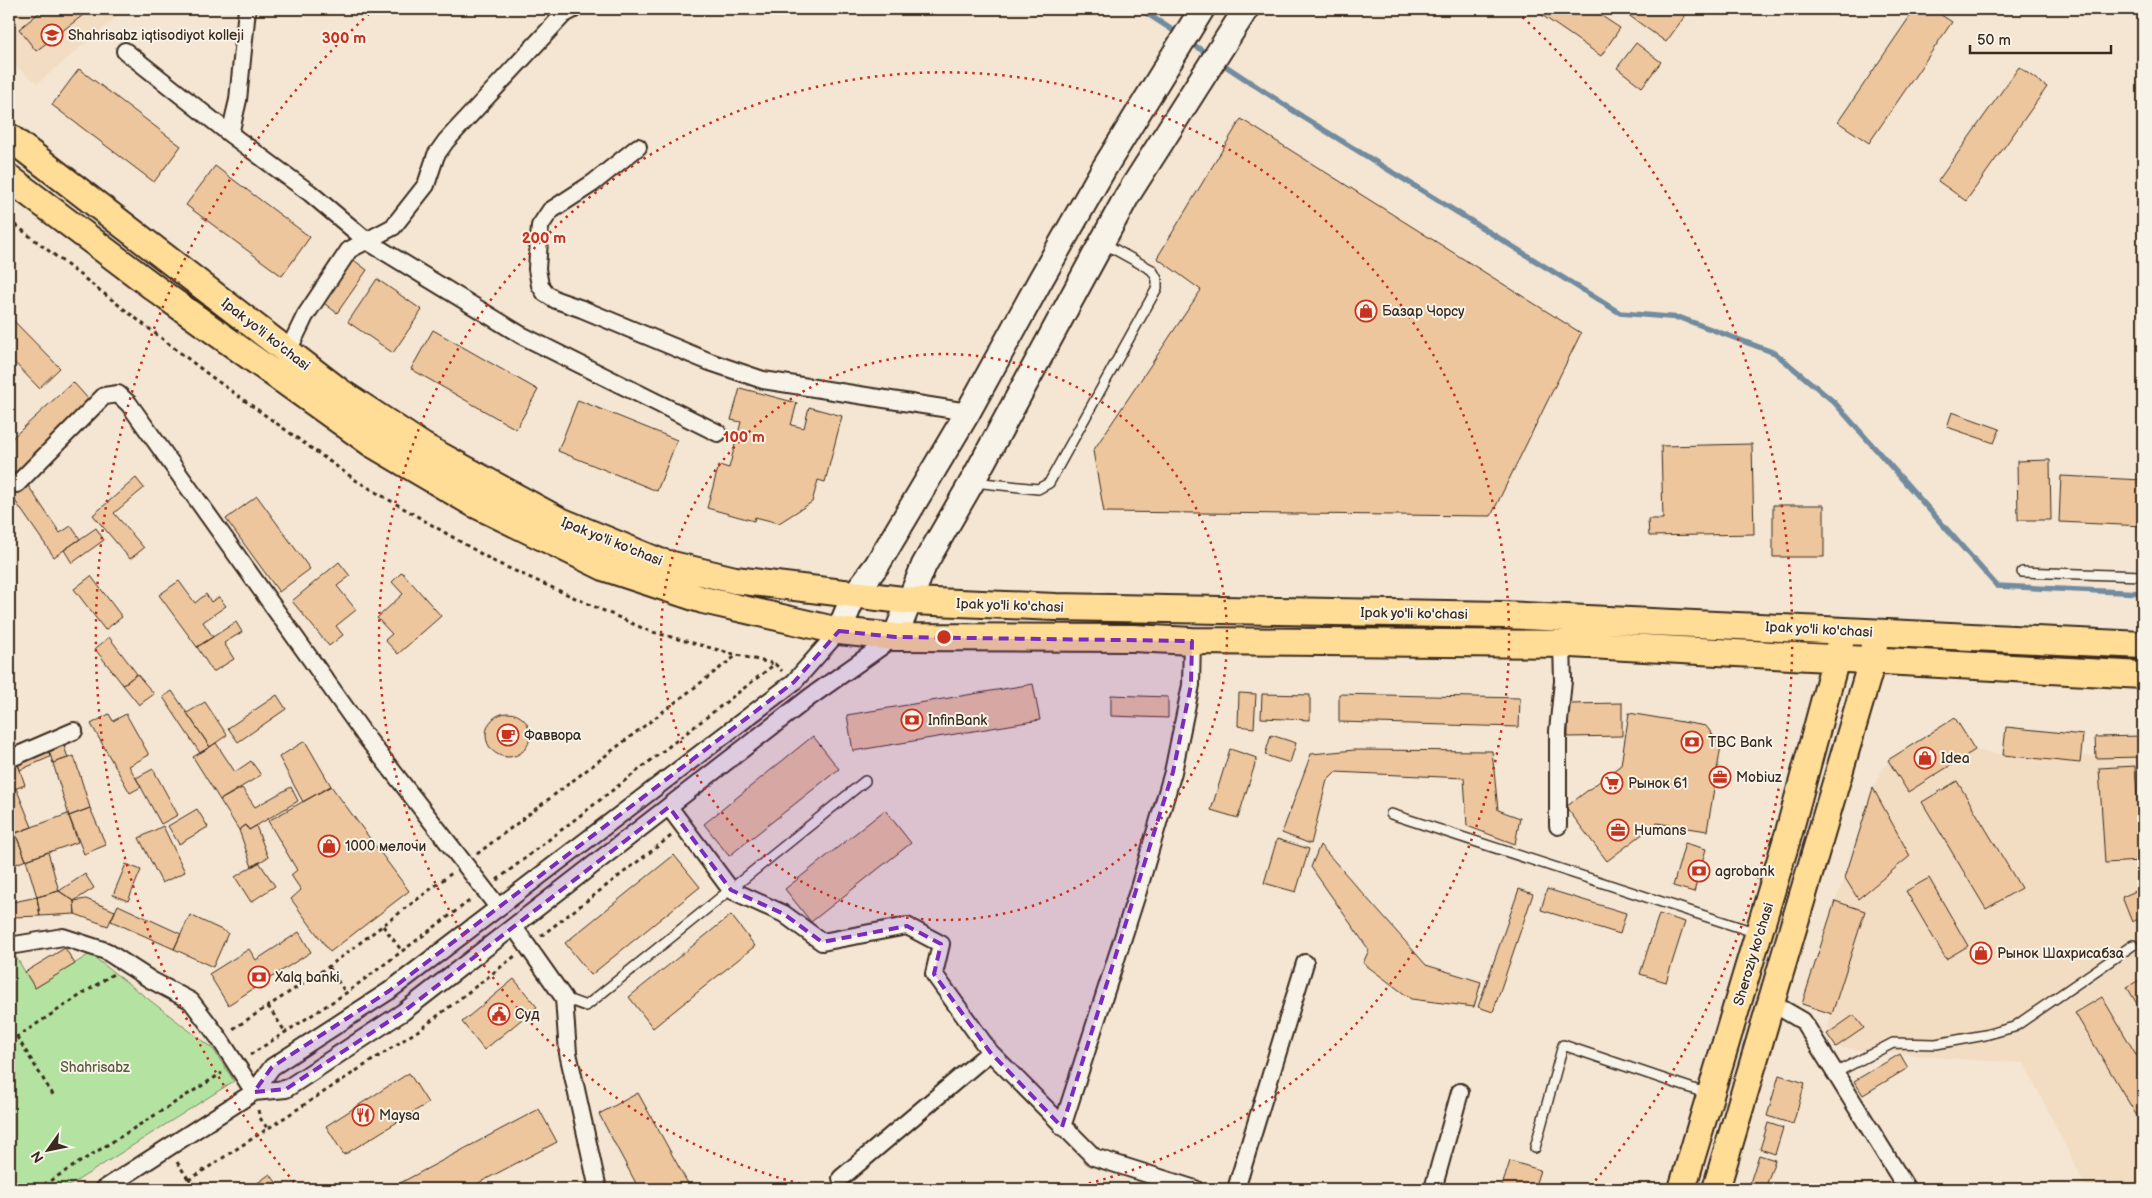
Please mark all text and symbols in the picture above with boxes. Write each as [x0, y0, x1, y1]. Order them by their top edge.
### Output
scale bar [1970, 22, 2111, 54]
school or university icon: Shahrisabz iqtisodiyot kolleji [40, 23, 64, 47]
place label: Shahrisabz iqtisodiyot kolleji [68, 27, 244, 44]
text: 300 m [322, 29, 366, 48]
text: 50 m [1977, 31, 2011, 50]
text: 200 m [522, 229, 566, 248]
street label: Ipak yo'li ko'chasi [218, 295, 313, 374]
shop icon: Базар Чорсу [1354, 299, 1378, 323]
place label: Базар Чорсу [1382, 303, 1465, 320]
text: 100 m [723, 428, 765, 447]
street label: Ipak yo'li ko'chasi [559, 513, 665, 569]
street label: Ipak yo'li ko'chasi [956, 595, 1064, 616]
street label: Ipak yo'li ko'chasi [1360, 604, 1468, 623]
street label: Ipak yo'li ko'chasi [1765, 618, 1873, 641]
centre of rings [935, 628, 953, 646]
bank icon: InfinBank [900, 708, 924, 732]
place label: InfinBank [928, 712, 987, 729]
cafe icon: Фаввора [496, 723, 520, 747]
place label: Фаввора [524, 727, 582, 744]
bank icon: TBC Bank [1680, 730, 1704, 754]
place label: TBC Bank [1708, 734, 1772, 751]
shop icon: Idea [1913, 746, 1937, 770]
place label: Idea [1941, 750, 1970, 767]
office icon: Mobiuz [1708, 765, 1732, 789]
place label: Mobiuz [1736, 769, 1782, 786]
supermarket icon: Рынок 61 [1600, 771, 1624, 795]
place label: Рынок 61 [1628, 775, 1687, 792]
office icon: Humans [1606, 818, 1630, 842]
place label: Humans [1634, 822, 1686, 839]
shop icon: 1000 мелочи [317, 834, 341, 858]
place label: 1000 мелочи [345, 838, 426, 855]
bank icon: agrobank [1687, 859, 1711, 883]
place label: agrobank [1715, 863, 1774, 880]
street label: Sheroziy ko'chasi [1730, 901, 1777, 1008]
shop icon: Рынок Шахрисабза [1969, 941, 1993, 965]
place label: Рынок Шахрисабза [1997, 945, 2125, 962]
bank icon: Xalq banki [247, 965, 271, 989]
place label: Xalq banki [274, 969, 340, 986]
public building icon: Суд [487, 1002, 511, 1026]
place label: Суд [515, 1006, 540, 1023]
park label: Shahrisabz [60, 1059, 130, 1076]
restaurant icon: Maysa [351, 1103, 375, 1127]
place label: Maysa [379, 1107, 420, 1124]
north arrow [22, 1126, 72, 1176]
text: N [28, 1148, 48, 1166]

